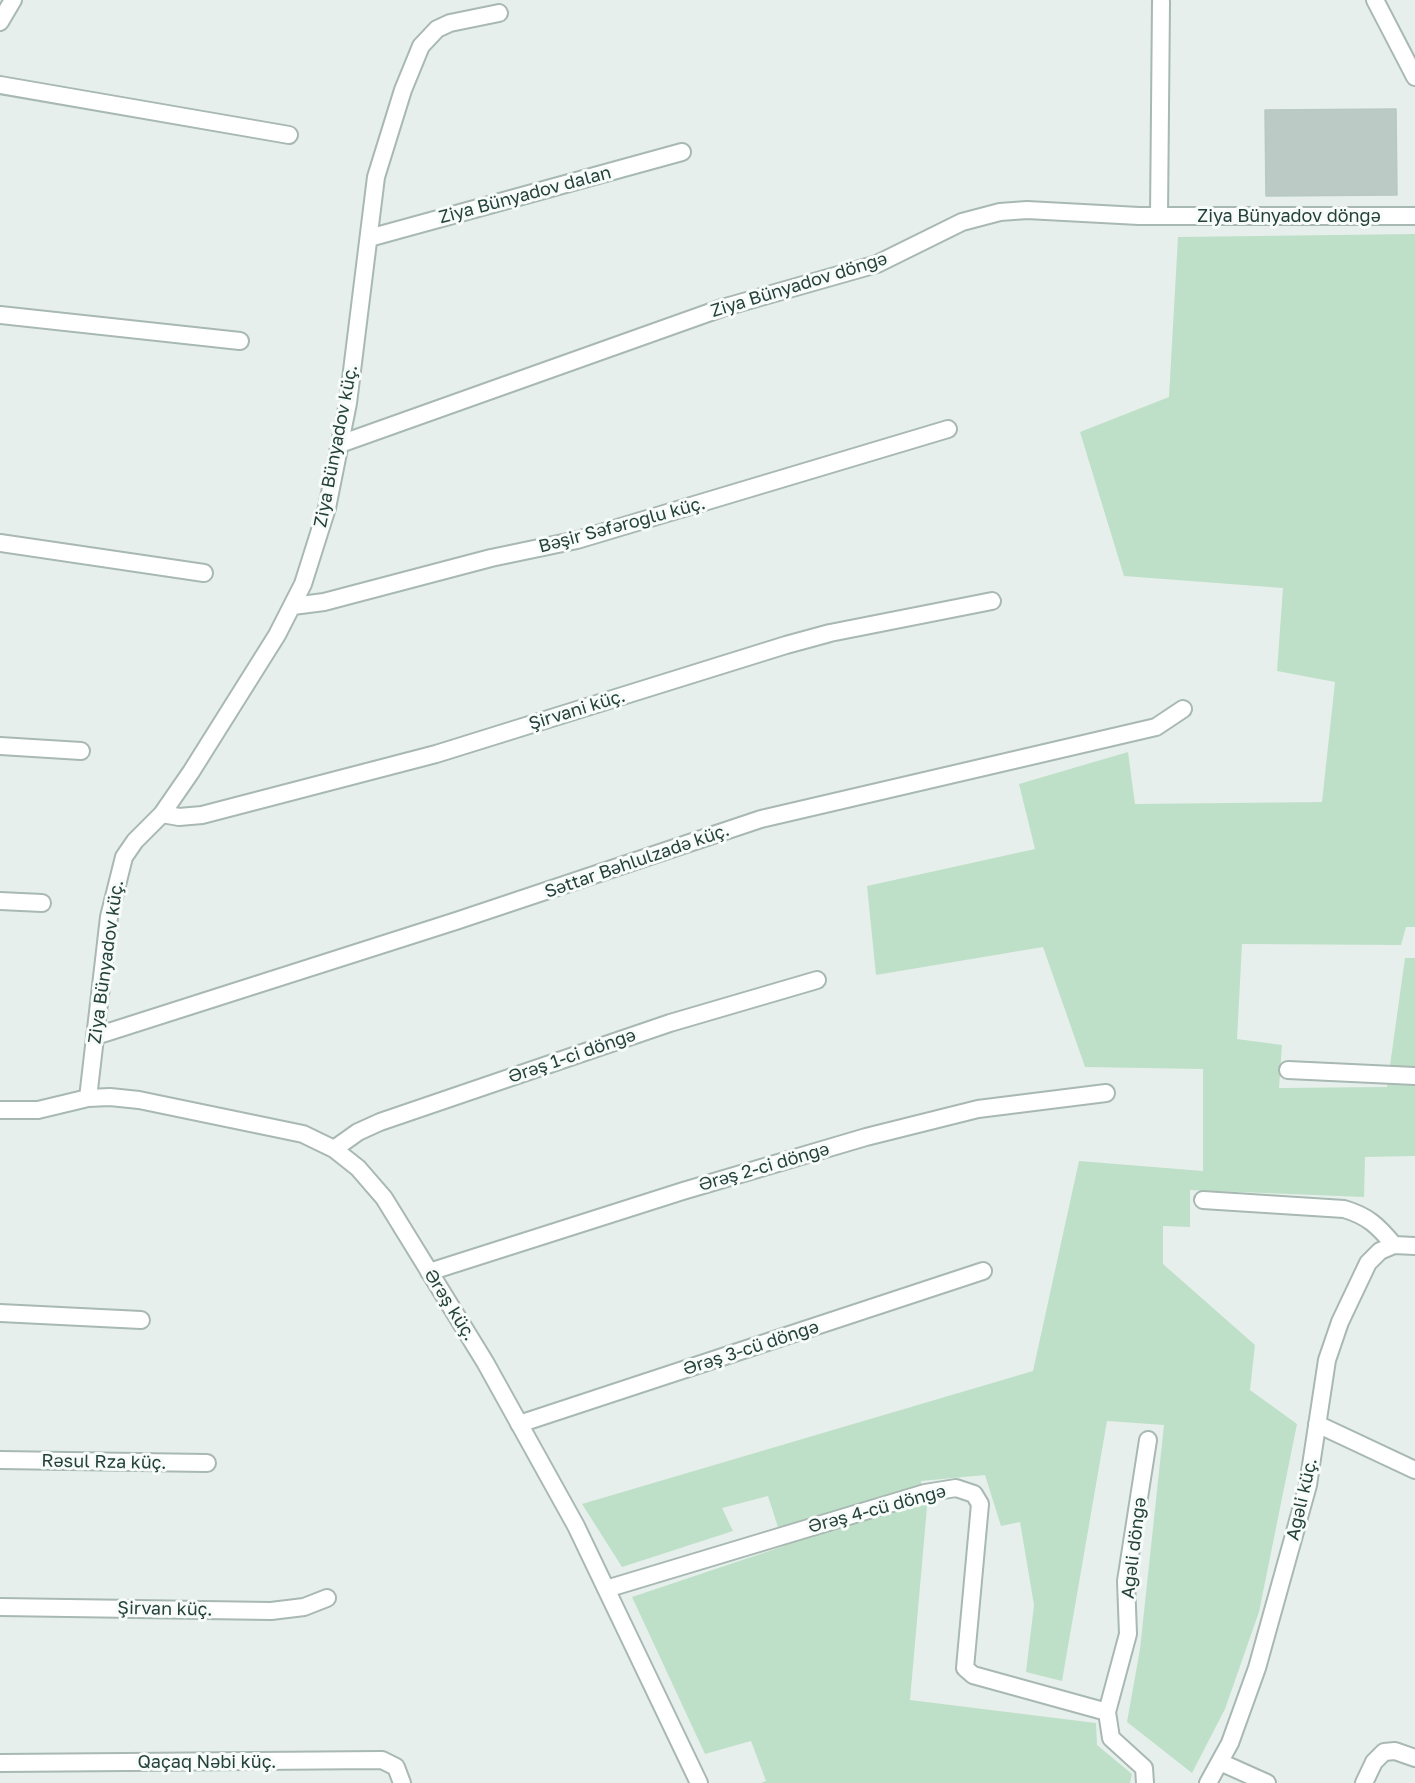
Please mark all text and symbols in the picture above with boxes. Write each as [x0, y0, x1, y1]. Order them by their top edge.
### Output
street label: Ziya Bünyadov dalan [436, 162, 614, 228]
street label: Ziya Bünyadov döngə [1197, 205, 1381, 227]
street label: Ziya Bünyadov döngə [708, 248, 890, 322]
street label: Ziya Bünyadov küç. [310, 363, 362, 529]
street label: Bəşir Səfəroğlu küç. [536, 492, 708, 558]
street label: Şirvani küç. [526, 685, 628, 735]
street label: Səttar Bəhlulzadə küç. [542, 819, 732, 903]
street label: Ziya Bünyadov küç. [84, 879, 128, 1045]
street label: Ərəş 1-ci döngə [505, 1024, 639, 1088]
street label: Ərəş 2-ci döngə [696, 1138, 832, 1196]
street label: Ərəş küç. [420, 1265, 480, 1345]
street label: Ərəş 3-cü döngə [681, 1316, 821, 1380]
street label: Rəsul Rza küç. [41, 1450, 167, 1474]
street label: Ağəli küç. [1282, 1456, 1322, 1542]
street label: Ərəş 4-cü döngə [806, 1480, 948, 1538]
street label: Ağəli döngə [1117, 1496, 1151, 1600]
street label: Şirvan küç. [117, 1597, 213, 1621]
street label: Qaçaq Nəbi küç. [137, 1751, 277, 1773]

